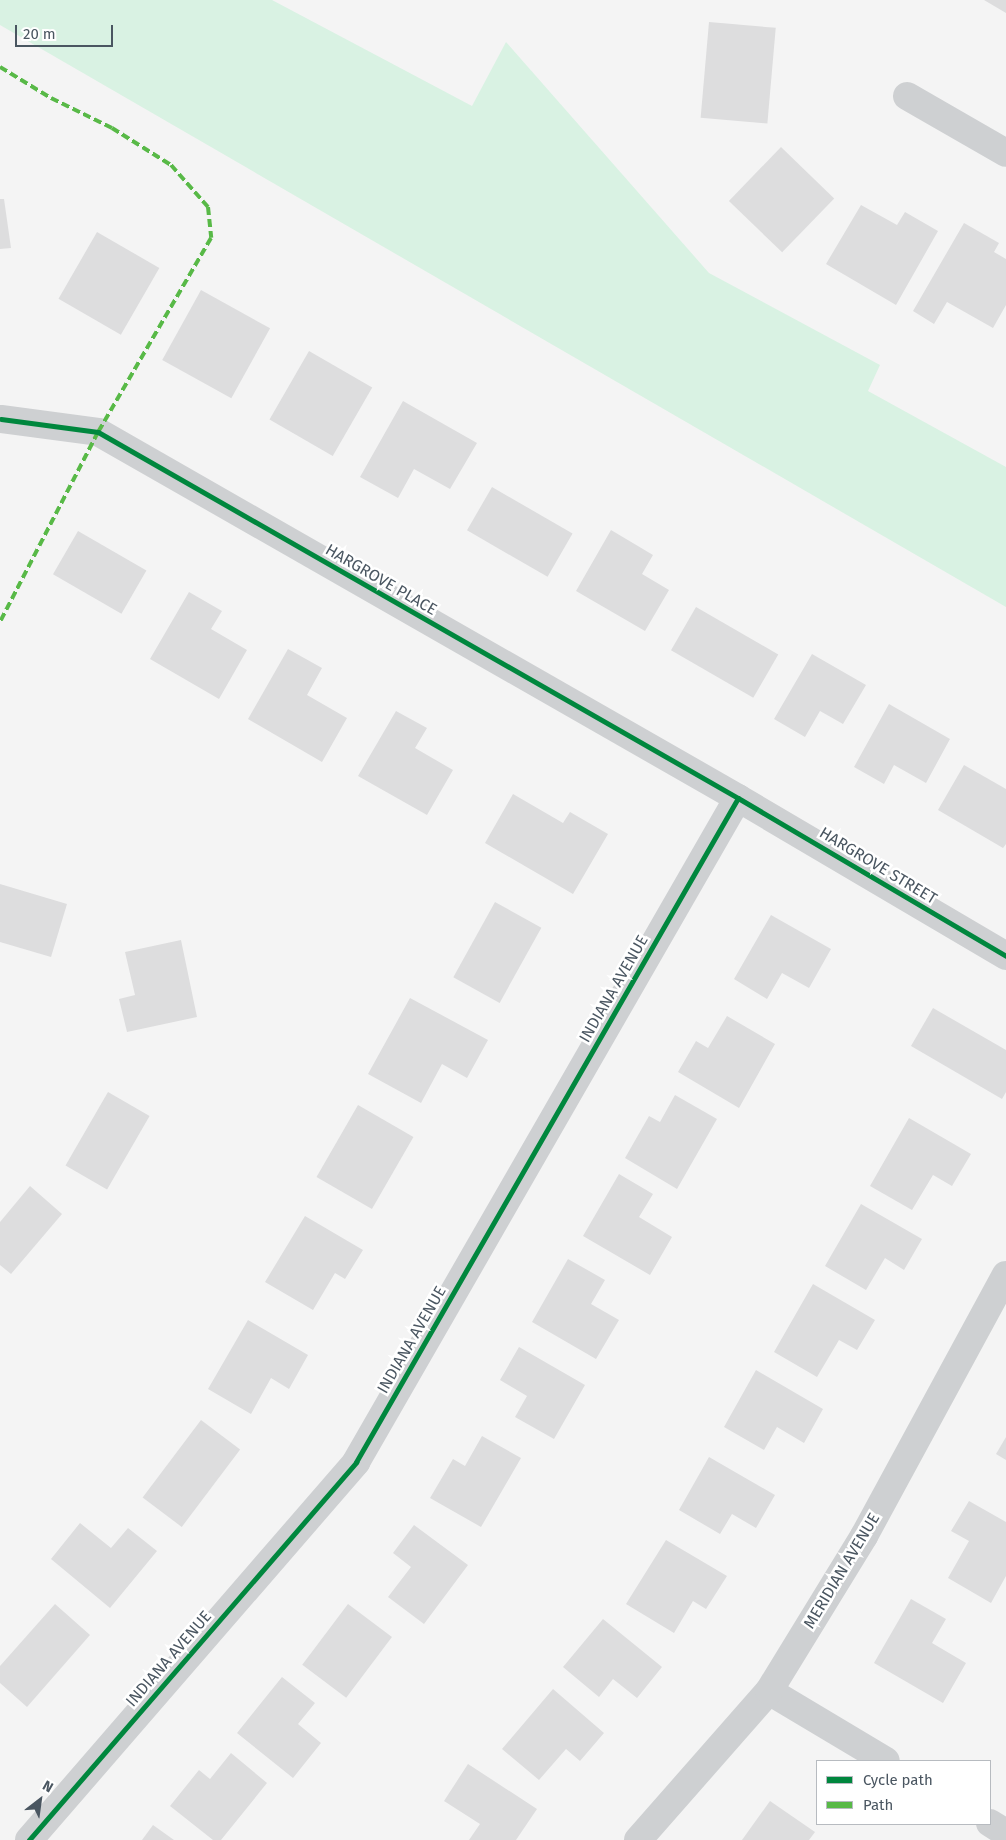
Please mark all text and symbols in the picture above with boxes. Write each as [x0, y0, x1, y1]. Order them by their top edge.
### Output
scale bar [18, 15, 115, 47]
text: 20 m [23, 25, 56, 43]
street label: HARGROVE PLACE [322, 540, 440, 620]
street label: HARGROVE STREET [816, 823, 940, 909]
street label: INDIANA AVENUE [576, 932, 652, 1046]
street label: INDIANA AVENUE [374, 1283, 450, 1397]
street label: MERIDIAN AVENUE [800, 1510, 884, 1632]
street label: INDIANA AVENUE [122, 1607, 216, 1711]
legend [816, 1760, 991, 1825]
text: Cycle path [863, 1771, 933, 1789]
north arrow [15, 1775, 65, 1825]
text: N [39, 1777, 56, 1796]
text: Path [863, 1796, 893, 1814]

